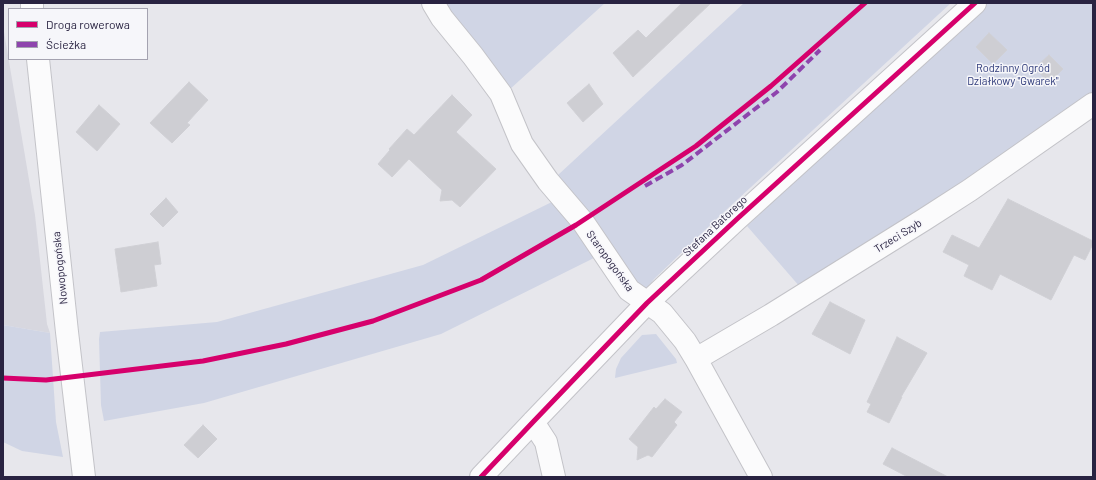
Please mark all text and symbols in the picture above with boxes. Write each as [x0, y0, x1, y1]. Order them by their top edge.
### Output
legend [8, 8, 148, 60]
text: Droga rowerowa [46, 17, 130, 31]
text: Ścieżka [46, 37, 86, 51]
park label: Rodzinny Ogród Działkowy "Gwarek" [967, 61, 1059, 87]
street label: Stefana Batorego [680, 193, 750, 259]
street label: Trzeci Szyb [872, 216, 924, 256]
street label: Staropogońska [583, 228, 637, 294]
street label: Nowopogońska [50, 231, 70, 305]

